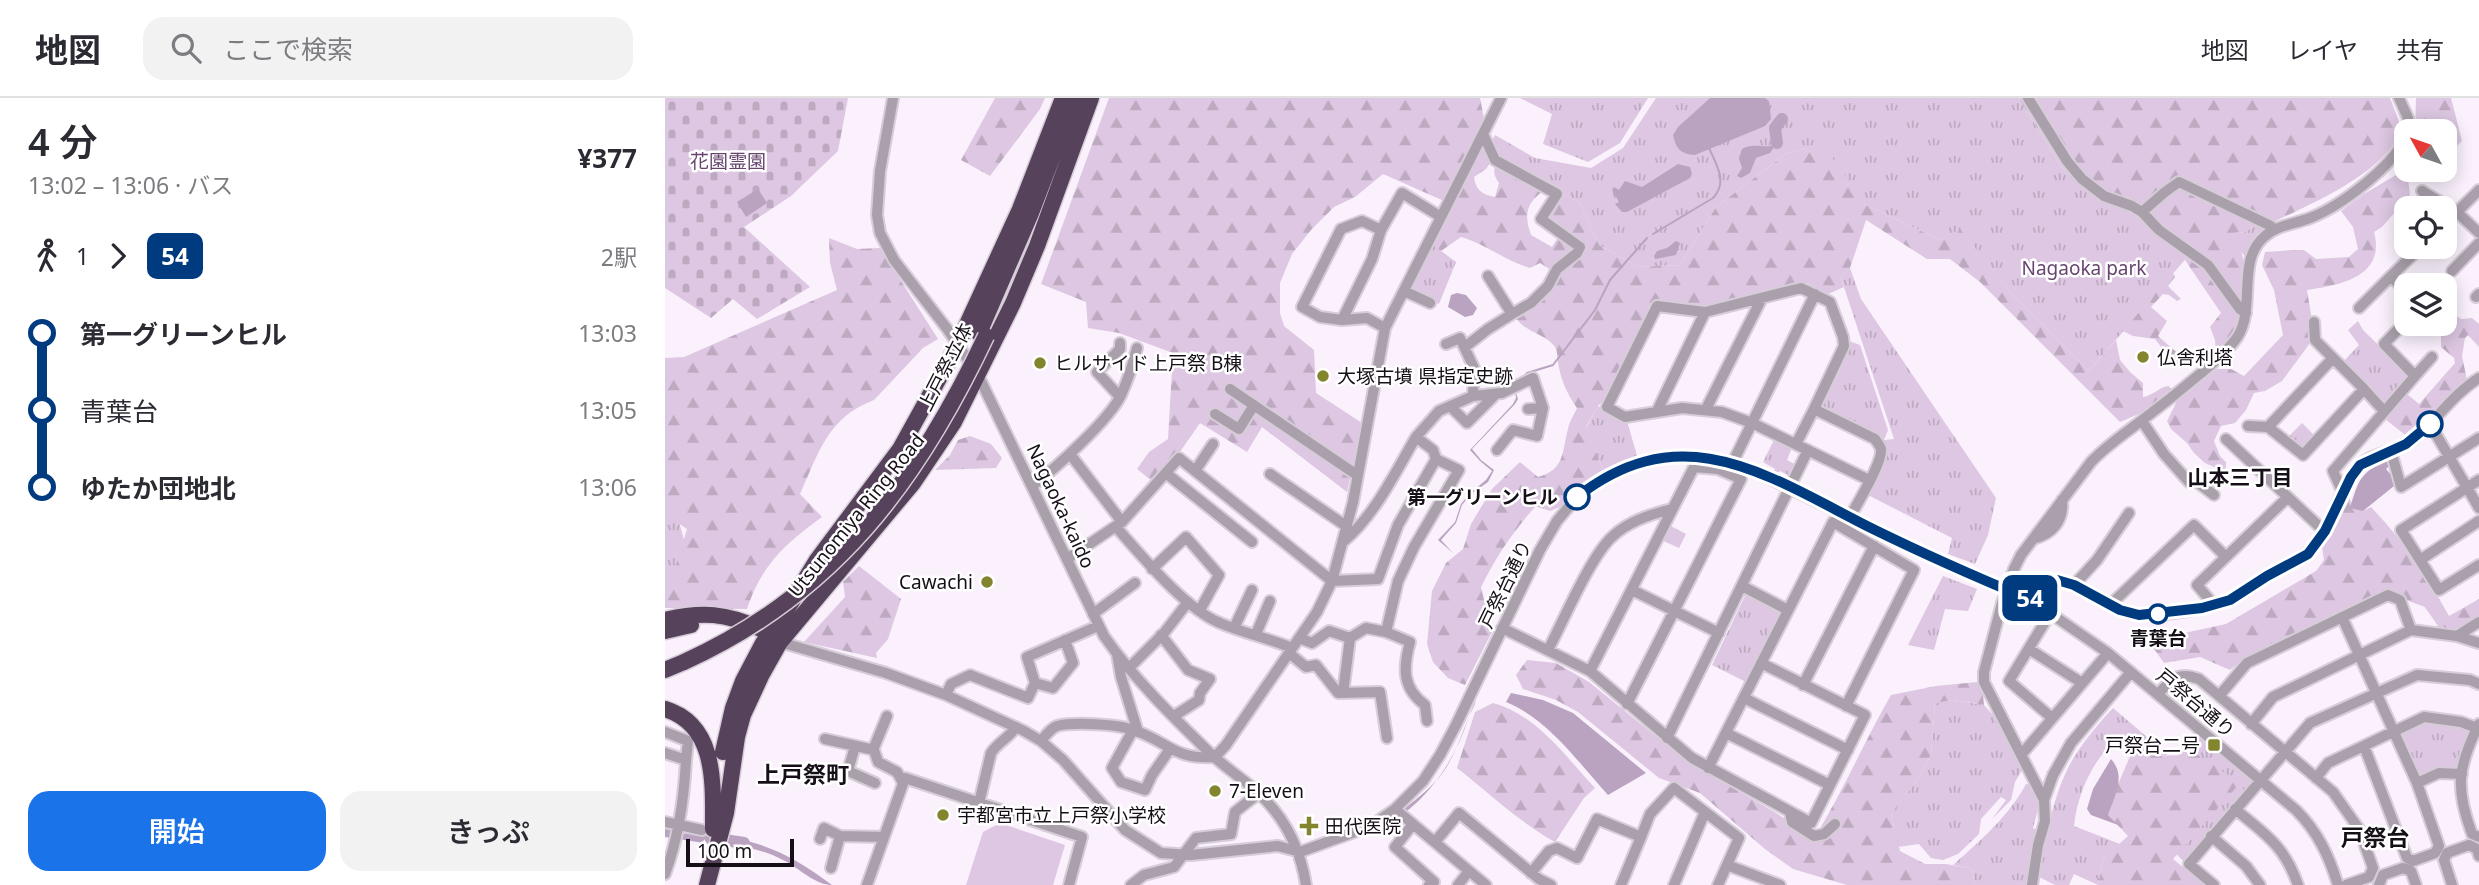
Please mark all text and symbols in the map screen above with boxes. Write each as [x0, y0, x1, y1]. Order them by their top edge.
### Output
search box [143, 17, 633, 80]
text: 地図 [35, 27, 101, 72]
icon: search [167, 29, 205, 67]
text: ここで検索 [223, 31, 353, 67]
text: 地図 [2201, 33, 2249, 66]
text: レイヤ [2287, 33, 2358, 66]
text: 共有 [2396, 33, 2444, 66]
text: 4 分 [28, 115, 98, 167]
north arrow [2394, 119, 2457, 182]
map controls [2394, 119, 2457, 336]
text: ¥377 [578, 140, 637, 176]
park label: 花園霊園 [690, 148, 766, 174]
text: 13:02 – 13:06 · バス [28, 169, 233, 201]
button: locate [2394, 196, 2457, 259]
icon: walk [28, 237, 66, 275]
icon: forward [99, 237, 137, 275]
text: 54 [161, 239, 189, 272]
text: 1 [76, 240, 89, 272]
text: 2駅 [601, 241, 637, 273]
park label: Nagaoka park [2021, 255, 2147, 281]
button: layers [2394, 273, 2457, 336]
text: 第一グリーンヒル [80, 316, 287, 352]
text: 13:03 [578, 317, 637, 349]
street label: 上戸祭立体 [912, 319, 978, 415]
place label: 仏舎利塔 [2157, 344, 2233, 370]
marker: 仏舎利塔 [2135, 349, 2151, 365]
place label: ヒルサイド上戸祭 B棟 [1054, 350, 1242, 376]
marker: ヒルサイド上戸祭 B棟 [1032, 355, 1048, 371]
place label: 大塚古墳 県指定史跡 [1337, 363, 1513, 389]
marker: 大塚古墳 県指定史跡 [1315, 368, 1331, 384]
text: 青葉台 [80, 393, 158, 429]
text: 13:05 [578, 394, 637, 426]
unlabelled marker [2417, 411, 2443, 437]
street label: Utsunomiya Ring Road [782, 428, 930, 602]
street label: Nagaoka-kaido [1021, 439, 1101, 573]
district label: 山本三丁目 [2188, 463, 2293, 491]
text: ゆたか団地北 [80, 470, 236, 506]
text: 13:06 [578, 471, 637, 503]
place label: 第一グリーンヒル [1407, 484, 1558, 510]
marker: 第一グリーンヒル [1564, 484, 1590, 510]
street label: 戸祭台通り [1472, 536, 1538, 632]
place label: Cawachi [899, 569, 973, 595]
marker: Cawachi [979, 574, 995, 590]
line badge: 54 [1999, 575, 2061, 621]
text: 54 [2016, 581, 2044, 614]
marker: 青葉台 [2148, 604, 2168, 624]
place label: 青葉台 [2129, 625, 2187, 651]
street label: 戸祭台通り [2151, 663, 2241, 743]
place label: 戸祭台二号 [2105, 732, 2200, 758]
marker: 戸祭台二号 [2206, 737, 2222, 753]
district label: 上戸祭町 [757, 758, 849, 790]
place label: 7-Eleven [1229, 778, 1304, 804]
marker: 7-Eleven [1207, 783, 1223, 799]
button: 開始 [28, 791, 326, 871]
button: きっぷ [340, 791, 637, 871]
place label: 宇都宮市立上戸祭小学校 [957, 802, 1166, 828]
marker: 宇都宮市立上戸祭小学校 [935, 807, 951, 823]
place label: 田代医院 [1325, 813, 1401, 839]
marker: 田代医院 [1299, 816, 1319, 836]
district label: 戸祭台 [2341, 821, 2410, 853]
scale bar [686, 836, 795, 868]
text: 100 m [697, 838, 752, 864]

